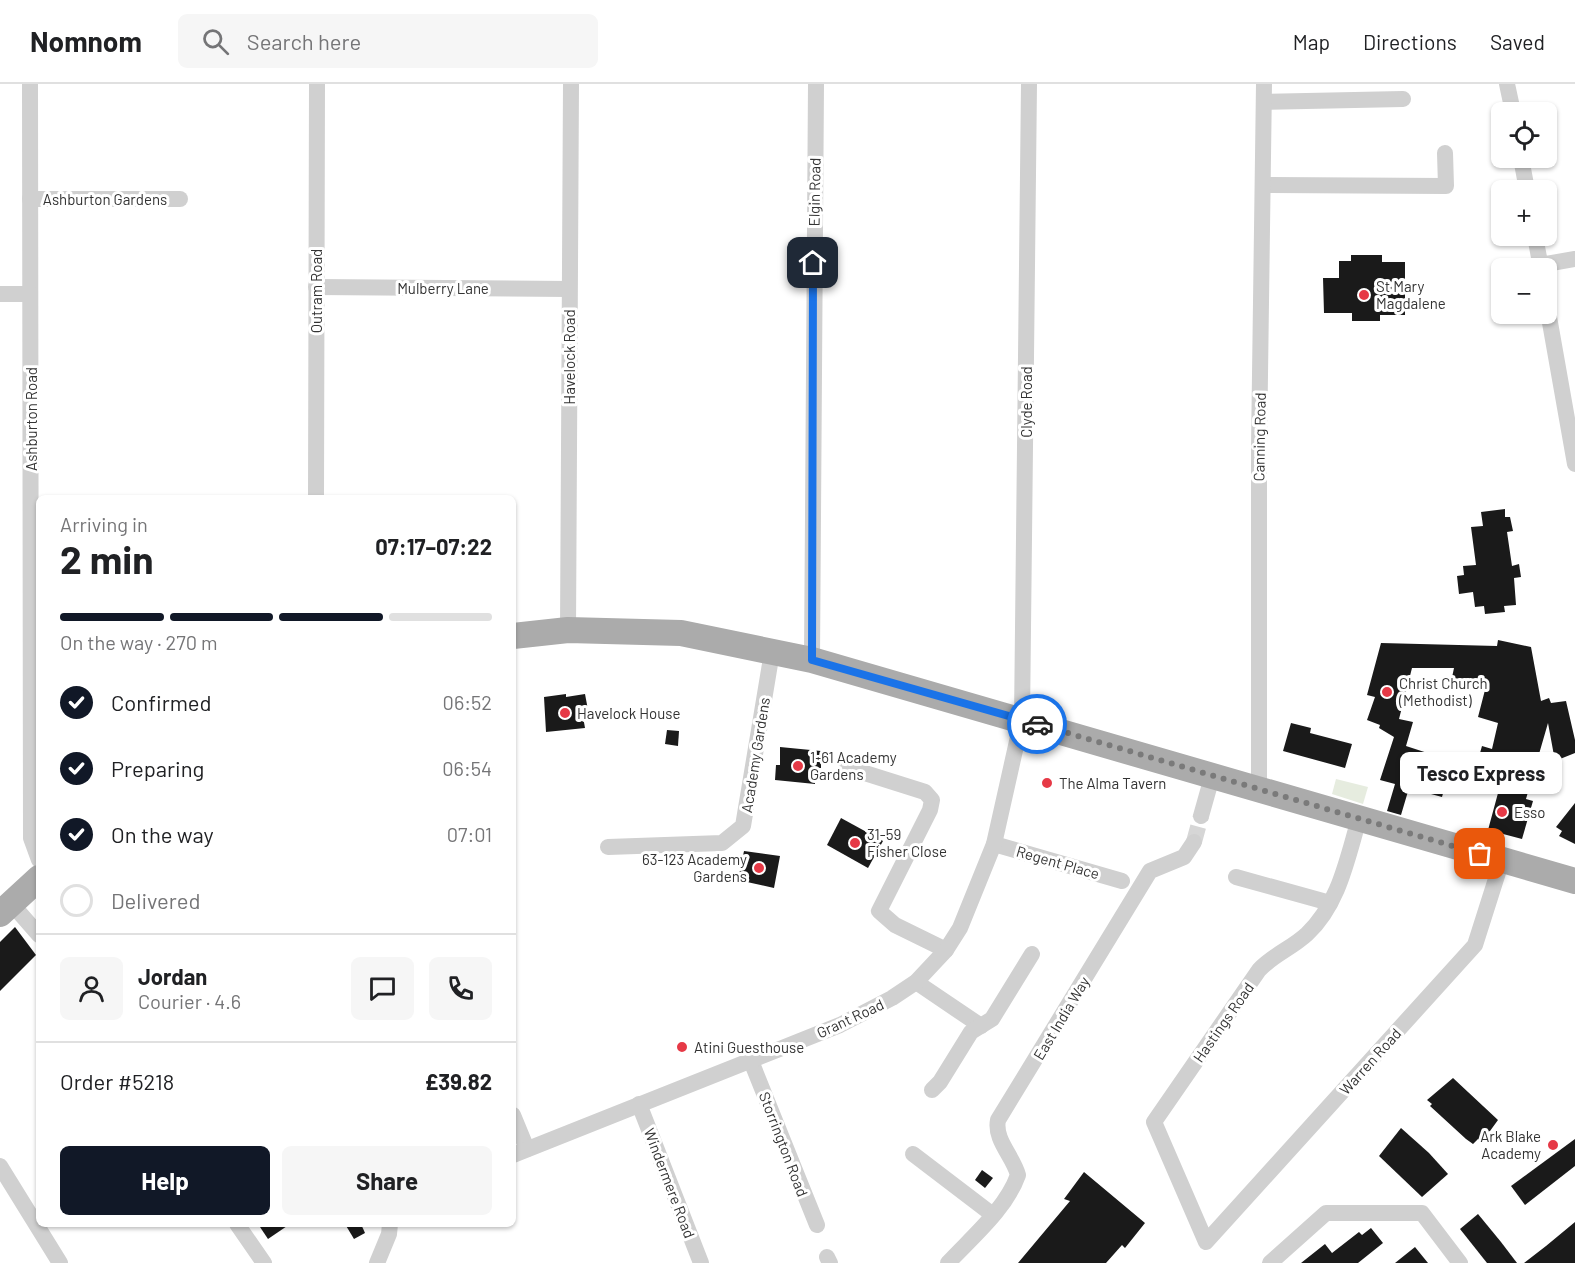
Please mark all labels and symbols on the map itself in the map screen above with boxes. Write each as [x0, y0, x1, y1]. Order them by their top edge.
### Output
street label: Elgin Road [804, 158, 824, 226]
street label: Ashburton Gardens [43, 190, 167, 208]
pin [787, 237, 838, 288]
street label: Outram Road [307, 249, 325, 333]
place label: St Mary Magdalene [1376, 277, 1446, 312]
street label: Mulberry Lane [397, 279, 489, 297]
marker: St Mary Magdalene [1357, 288, 1371, 302]
street label: Havelock Road [560, 309, 578, 405]
street label: Clyde Road [1017, 366, 1035, 438]
street label: Ashburton Road [22, 367, 40, 471]
street label: Canning Road [1249, 392, 1269, 482]
place label: Christ Church (Methodist) [1398, 674, 1488, 709]
marker: Christ Church (Methodist) [1380, 685, 1394, 699]
courier [1007, 694, 1067, 754]
street label: Academy Gardens [737, 696, 773, 814]
place label: Havelock House [577, 704, 680, 722]
marker: Havelock House [558, 706, 572, 720]
place label: 1-61 Academy Gardens [810, 748, 897, 783]
callout: Tesco Express [1399, 752, 1561, 794]
marker: 1-61 Academy Gardens [791, 759, 805, 773]
place label: The Alma Tavern [1059, 774, 1166, 792]
marker: The Alma Tavern [1040, 776, 1054, 790]
place label: Esso [1514, 803, 1545, 821]
marker: Esso [1495, 805, 1509, 819]
place label: 31-59 Fisher Close [867, 825, 947, 860]
pin [1454, 828, 1505, 879]
marker: 31-59 Fisher Close [848, 836, 862, 850]
street label: Regent Place [1014, 842, 1102, 882]
place label: 63-123 Academy Gardens [642, 850, 747, 885]
marker: 63-123 Academy Gardens [752, 861, 766, 875]
street label: East India Way [1029, 973, 1093, 1063]
street label: Hastings Road [1189, 979, 1257, 1065]
street label: Grant Road [814, 995, 886, 1041]
street label: Warren Road [1335, 1024, 1405, 1098]
place label: Atini Guesthouse [694, 1038, 804, 1056]
marker: Atini Guesthouse [675, 1040, 689, 1054]
street label: Storrington Road [756, 1089, 812, 1199]
street label: Windermere Road [641, 1125, 699, 1241]
place label: Ark Blake Academy [1480, 1127, 1541, 1162]
marker: Ark Blake Academy [1546, 1138, 1560, 1152]

